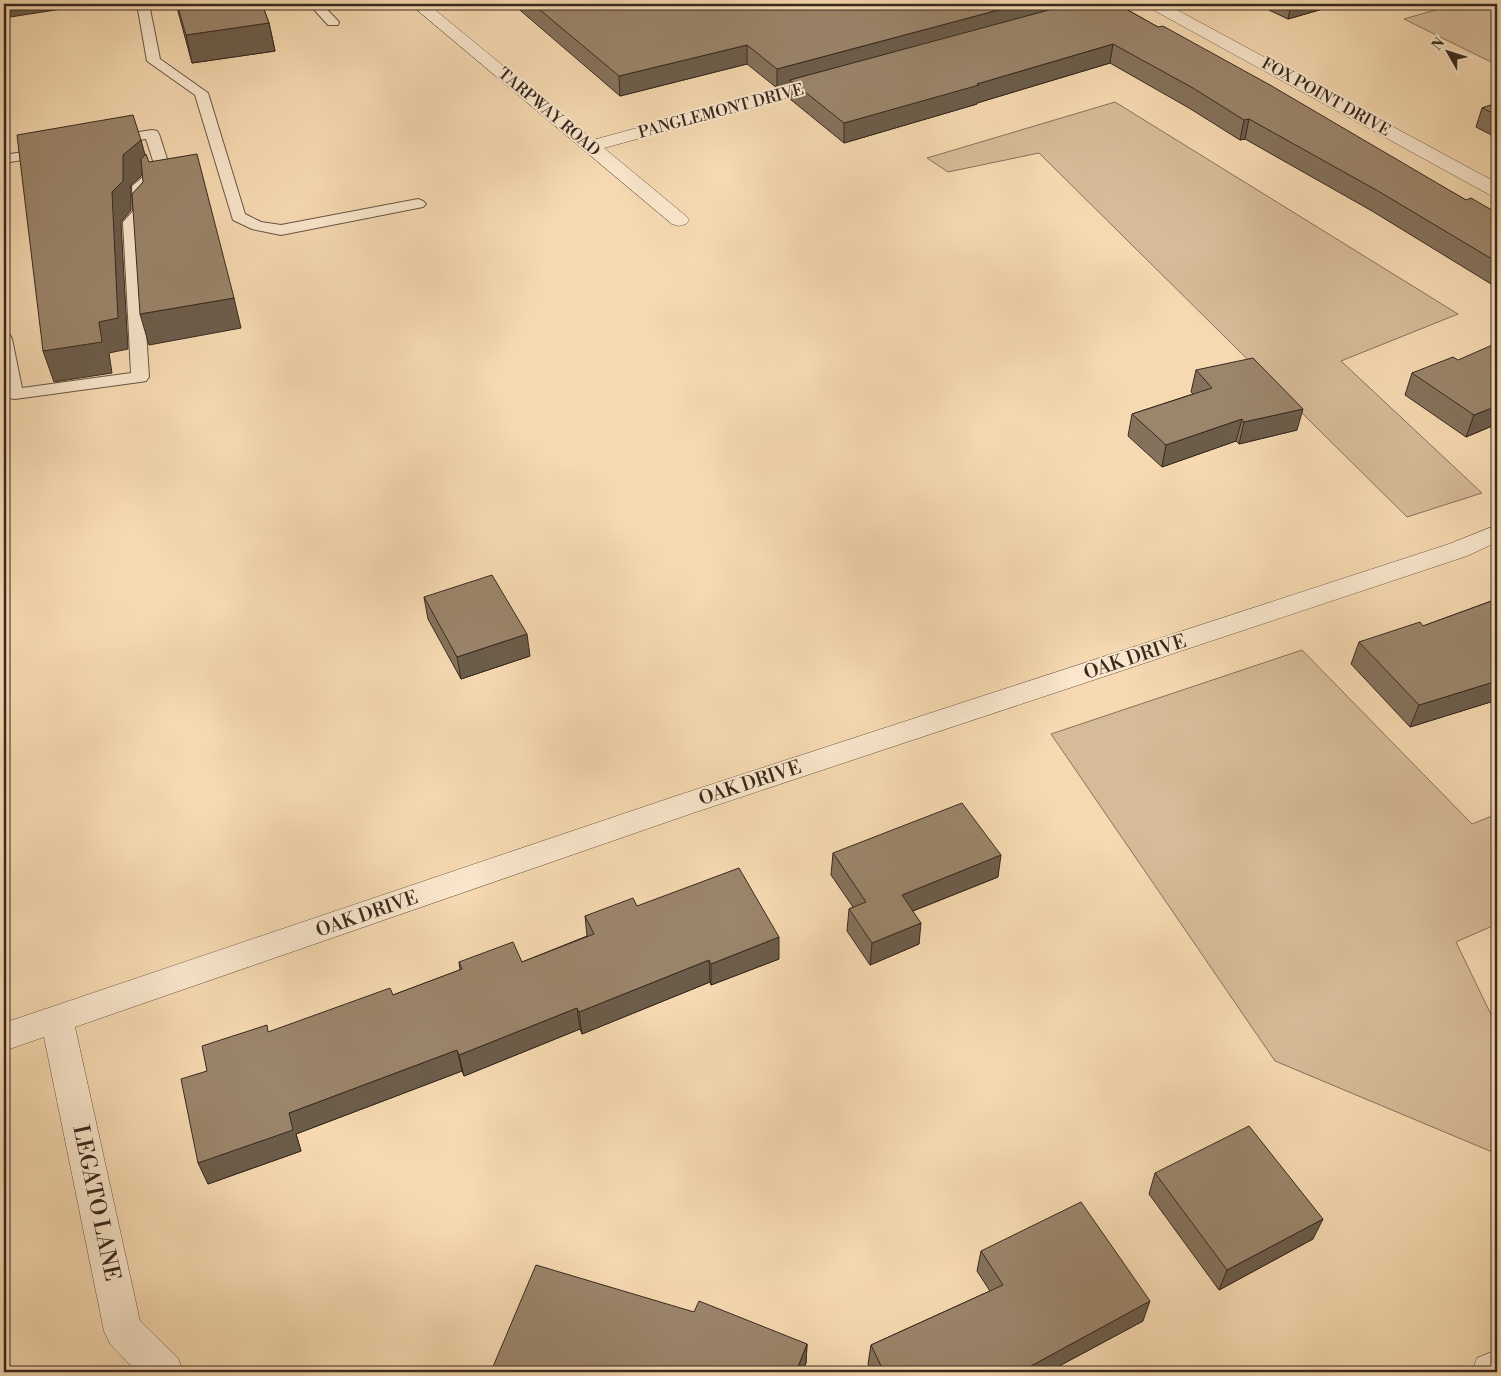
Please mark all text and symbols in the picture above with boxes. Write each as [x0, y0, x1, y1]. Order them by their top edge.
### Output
north arrow [1424, 28, 1474, 78]
text: N [1428, 34, 1449, 54]
street label: FOX POINT DRIVE [1258, 53, 1394, 141]
street label: TARPWAY ROAD [494, 63, 604, 161]
street label: PANGLEMONT DRIVE [636, 79, 806, 143]
street label: OAK DRIVE [1081, 629, 1189, 685]
street label: OAK DRIVE [696, 755, 804, 811]
street label: OAK DRIVE [313, 885, 421, 943]
street label: LEGATO LANE [66, 1123, 126, 1283]

